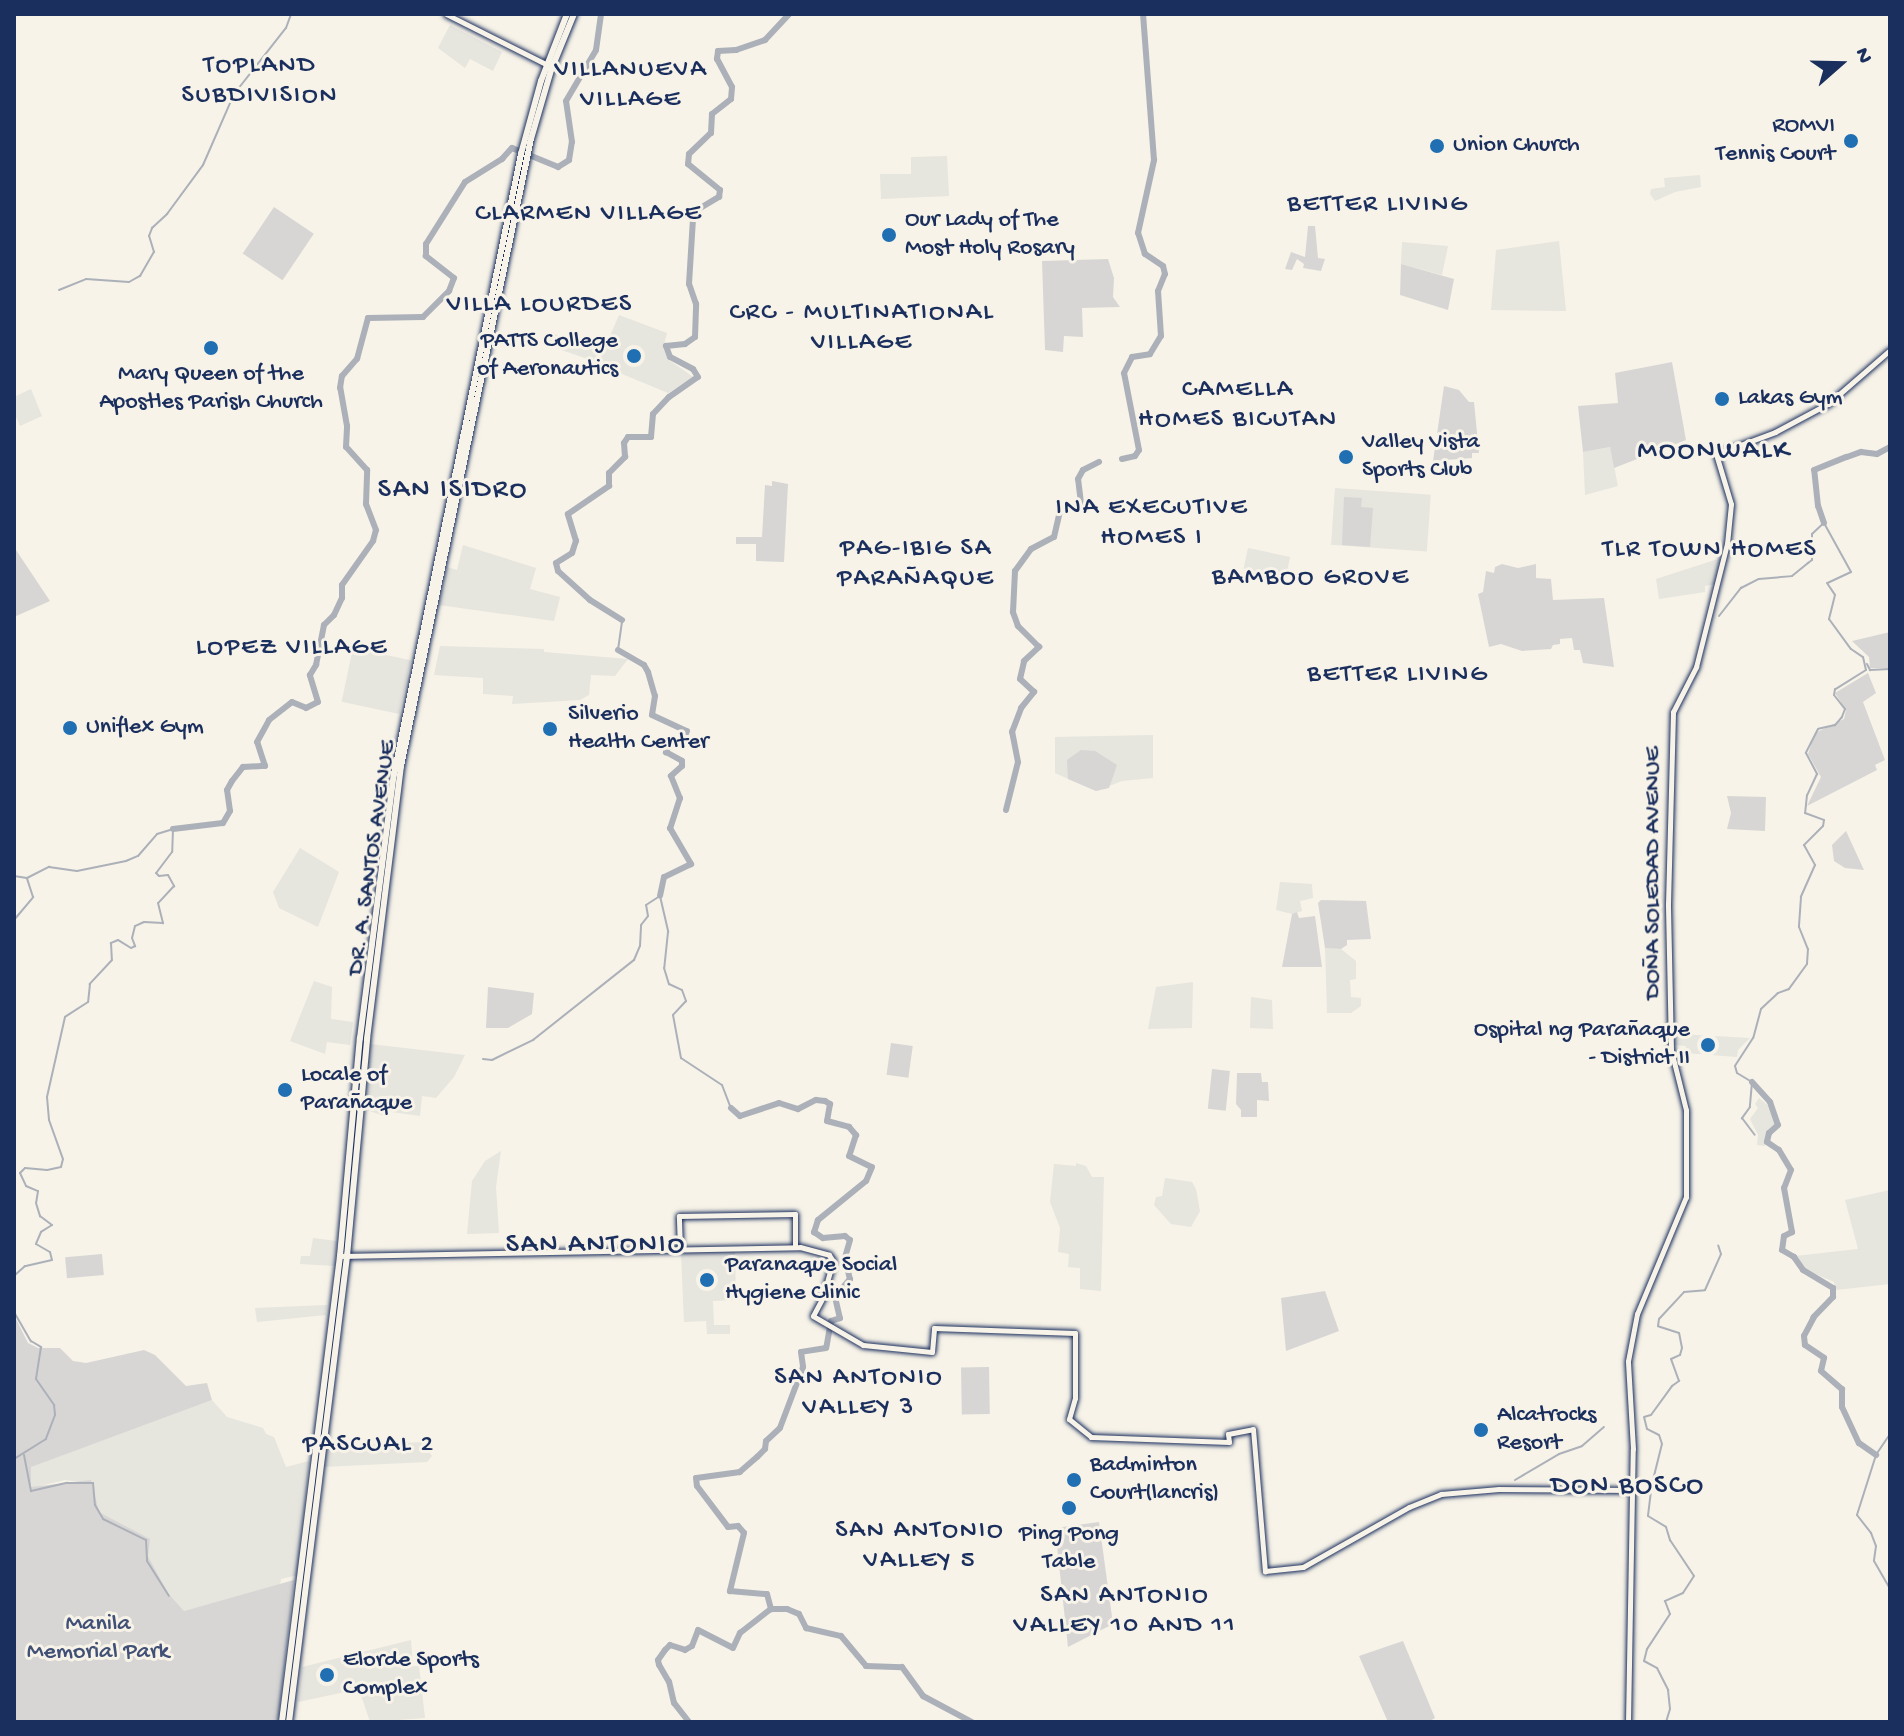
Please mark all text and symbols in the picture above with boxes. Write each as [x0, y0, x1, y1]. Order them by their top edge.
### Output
north arrow [1800, 24, 1880, 104]
text: N [1848, 45, 1877, 67]
district label: TOPLAND SUBDIVISION [181, 51, 339, 112]
district label: VILLANUEVA VILLAGE [554, 55, 708, 116]
place label: ROMVI Tennis Court [1716, 113, 1835, 169]
place label: Union Church [1453, 132, 1580, 160]
marker: ROMVI Tennis Court [1842, 132, 1860, 150]
marker: Union Church [1428, 137, 1446, 155]
district label: BETTER LIVING [1287, 190, 1469, 222]
district label: CLARMEN VILLAGE [475, 199, 703, 231]
place label: Our Lady of The Most Holy Rosary [905, 207, 1075, 263]
marker: Our Lady of The Most Holy Rosary [880, 226, 898, 244]
district label: VILLA LOURDES [447, 290, 633, 322]
district label: CRC - MULTINATIONAL VILLAGE [729, 298, 995, 360]
place label: PATTS College of Aeronautics [477, 328, 618, 384]
marker: Mary Queen of the Apostles Parish Church [202, 339, 220, 357]
marker: PATTS College of Aeronautics [625, 347, 643, 365]
place label: Mary Queen of the Apostles Parish Church [99, 361, 323, 417]
district label: CAMELLA HOMES BICUTAN [1138, 375, 1338, 436]
place label: Lakas Gym [1738, 385, 1843, 413]
marker: Lakas Gym [1713, 390, 1731, 408]
place label: Valley Vista Sports Club [1362, 429, 1480, 485]
district label: MOONWALK [1637, 435, 1791, 469]
marker: Valley Vista Sports Club [1337, 448, 1355, 466]
district label: SAN ISIDRO [378, 474, 528, 508]
district label: INA EXECUTIVE HOMES I [1056, 493, 1248, 554]
district label: PAG-IBIG SA PARAÑAQUE [837, 534, 995, 596]
district label: TLR TOWN HOMES [1603, 535, 1817, 567]
district label: BAMBOO GROVE [1212, 563, 1410, 595]
district label: LOPEZ VILLAGE [196, 633, 388, 665]
district label: BETTER LIVING [1307, 660, 1489, 692]
place label: Silverio Health Center [568, 701, 709, 757]
place label: Uniflex Gym [86, 714, 204, 742]
marker: Silverio Health Center [539, 718, 561, 740]
marker: Uniflex Gym [61, 719, 79, 737]
street label: DR. A. SANTOS AVENUE [342, 739, 404, 977]
street label: DOÑA SOLEDAD AVENUE [1640, 747, 1668, 999]
place label: Ospital ng Parañaque - District II [1474, 1017, 1690, 1073]
marker: Ospital ng Parañaque - District II [1697, 1034, 1719, 1056]
place label: Locale of Parañaque [301, 1062, 412, 1118]
marker: Locale of Parañaque [276, 1081, 294, 1099]
district label: SAN ANTONIO [506, 1229, 686, 1263]
place label: Paranaque Social Hygiene Clinic [725, 1252, 897, 1308]
marker: Paranaque Social Hygiene Clinic [696, 1269, 718, 1291]
district label: SAN ANTONIO VALLEY 3 [774, 1363, 944, 1424]
place label: Alcatrocks Resort [1497, 1402, 1596, 1458]
marker: Alcatrocks Resort [1472, 1421, 1490, 1439]
district label: PASCUAL 2 [303, 1430, 435, 1462]
place label: Badminton Court(lancris) [1090, 1452, 1219, 1508]
district label: DON BOSCO [1551, 1470, 1705, 1504]
marker: Badminton Court(lancris) [1065, 1471, 1083, 1489]
marker: Ping Pong Table [1060, 1499, 1078, 1517]
district label: SAN ANTONIO VALLEY 5 [835, 1516, 1005, 1578]
place label: Ping Pong Table [1019, 1521, 1119, 1577]
district label: SAN ANTONIO VALLEY 10 AND 11 [1013, 1581, 1237, 1642]
park label: Manila Memorial Park [27, 1611, 169, 1667]
place label: Elorde Sports Complex [343, 1647, 479, 1703]
marker: Elorde Sports Complex [318, 1666, 336, 1684]

